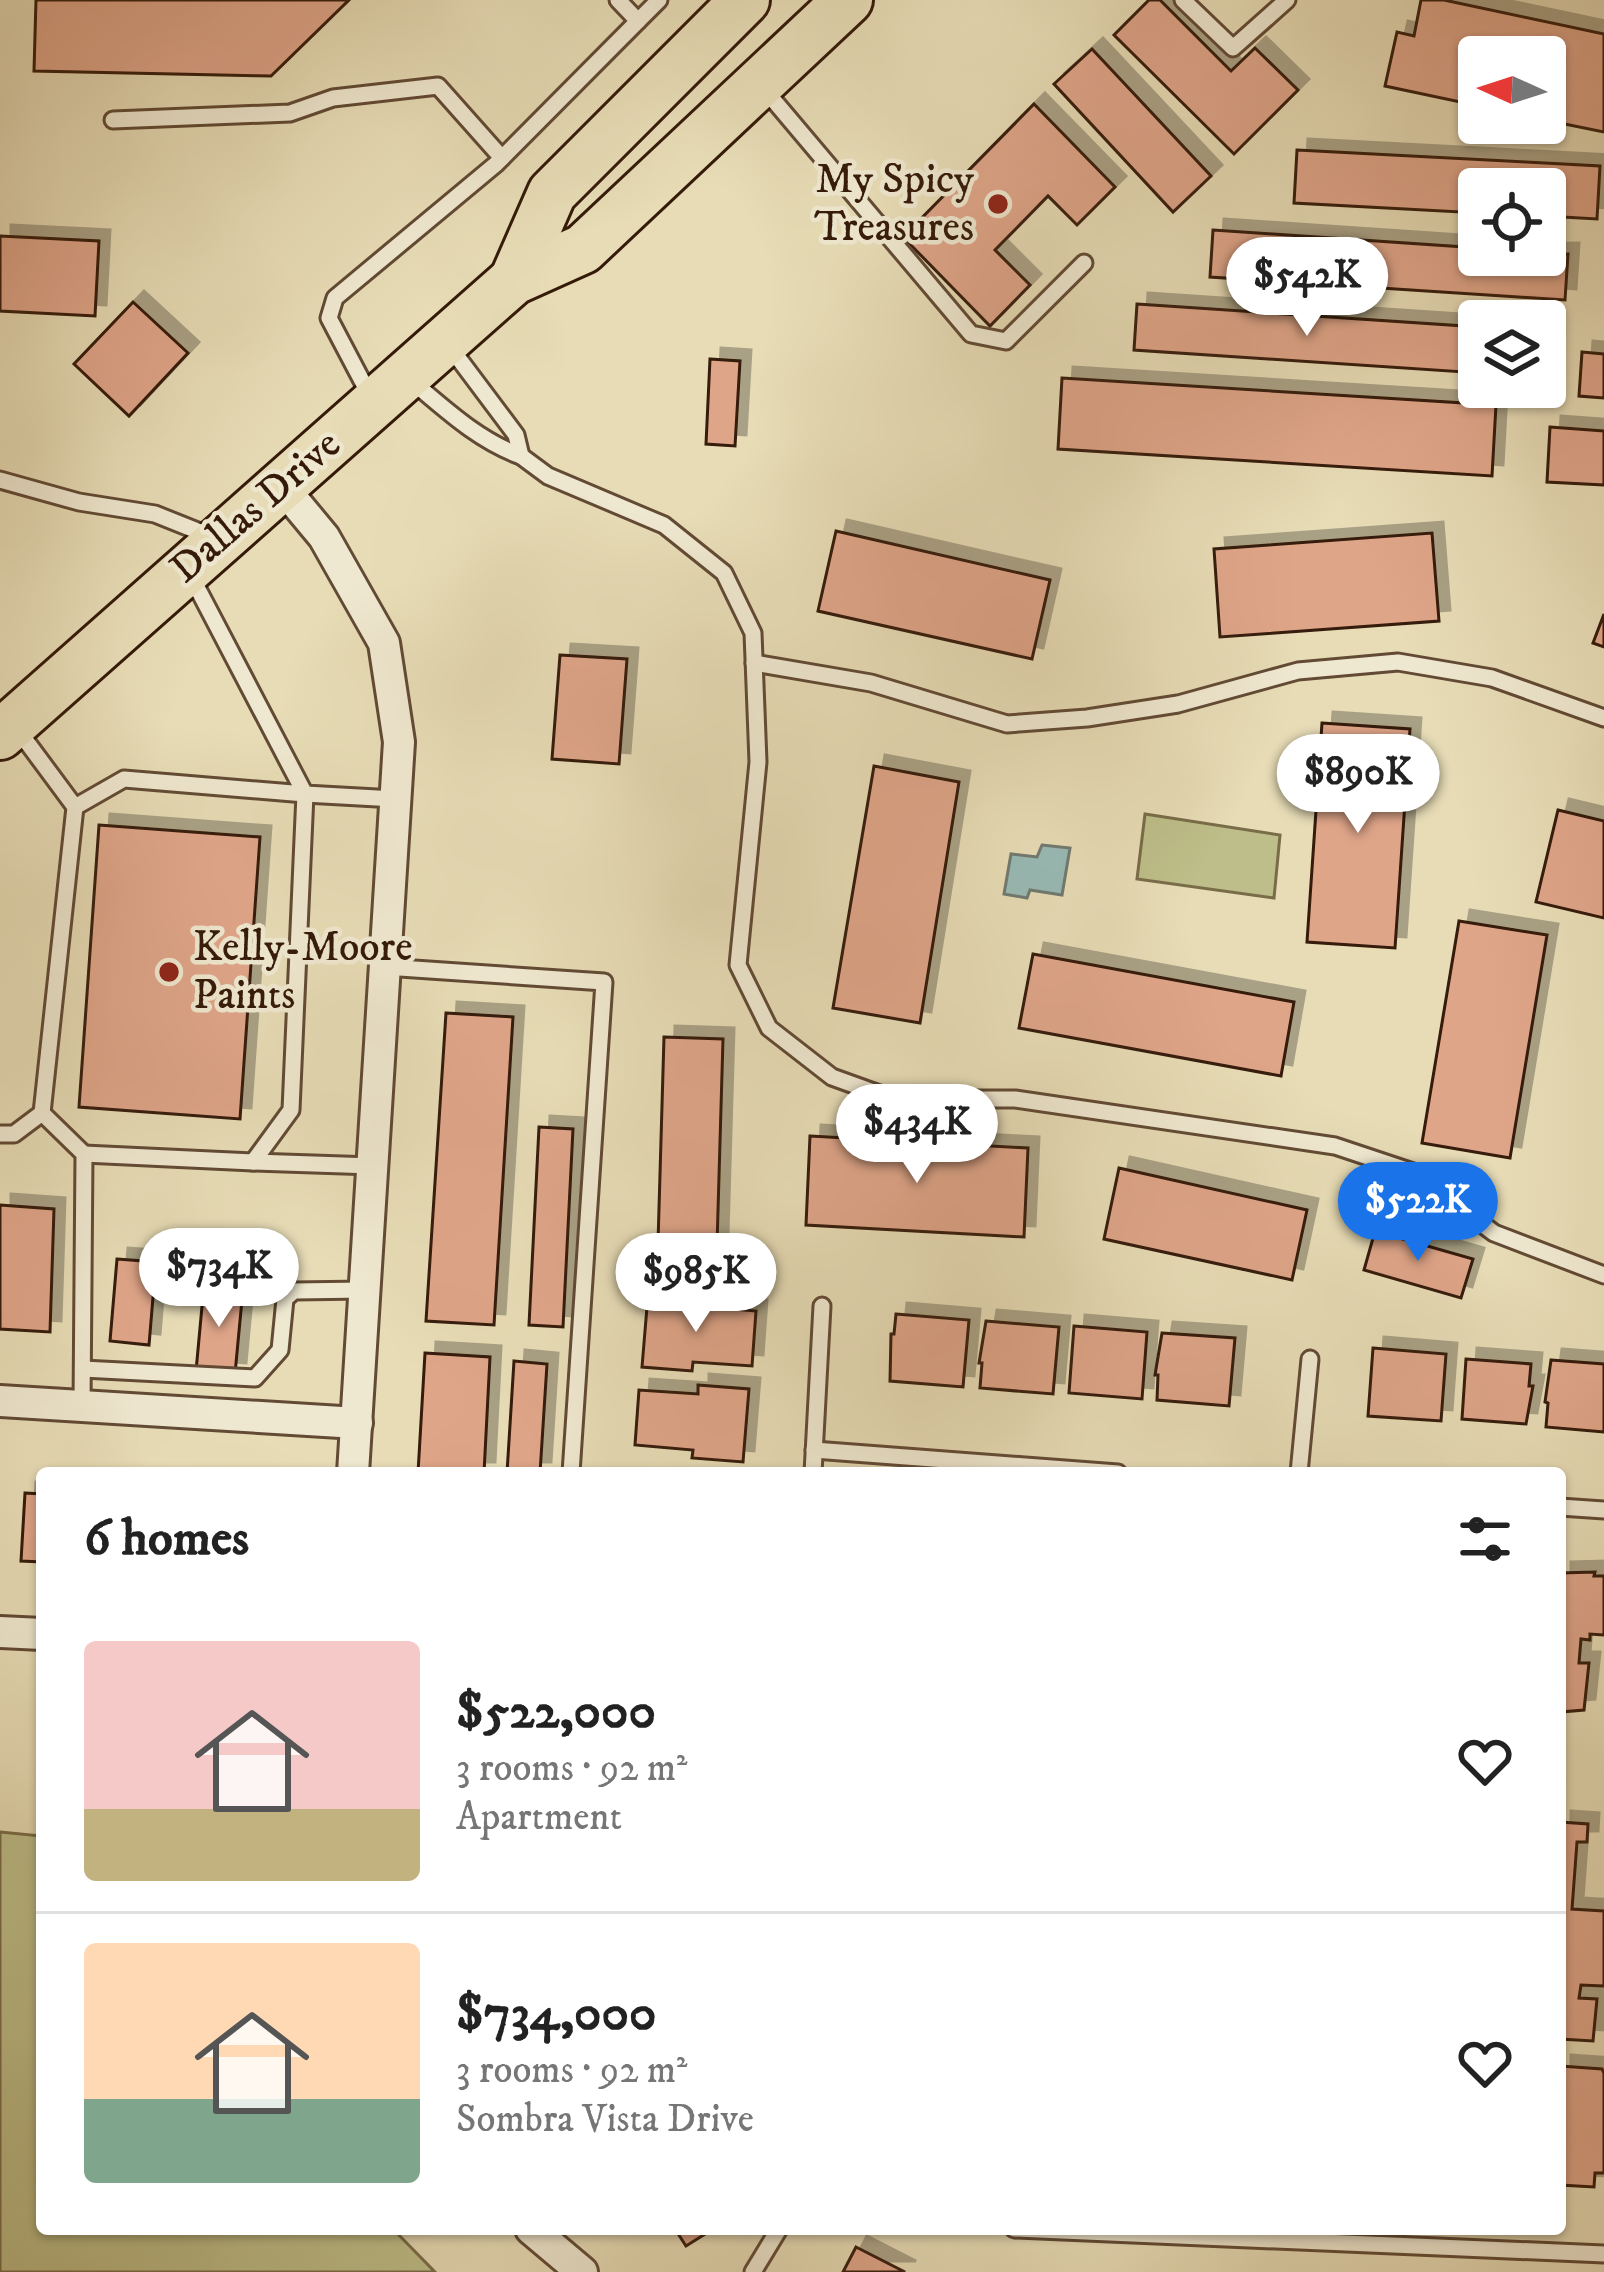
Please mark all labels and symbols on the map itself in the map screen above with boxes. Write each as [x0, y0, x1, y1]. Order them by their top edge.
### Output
north arrow [1458, 36, 1566, 144]
place label: My Spicy Treasures [814, 154, 975, 254]
marker: My Spicy Treasures [985, 191, 1011, 217]
pin: $542K [1223, 237, 1391, 339]
street label: Dallas Drive [160, 419, 352, 595]
pin: $890K [1274, 734, 1442, 836]
place label: Kelly-Moore Paints [193, 922, 413, 1022]
marker: Kelly-Moore Paints [156, 959, 182, 985]
pin: $434K [833, 1084, 1001, 1186]
pin: $522K [1334, 1162, 1502, 1264]
pin: $734K [135, 1228, 303, 1330]
pin: $985K [612, 1233, 780, 1335]

